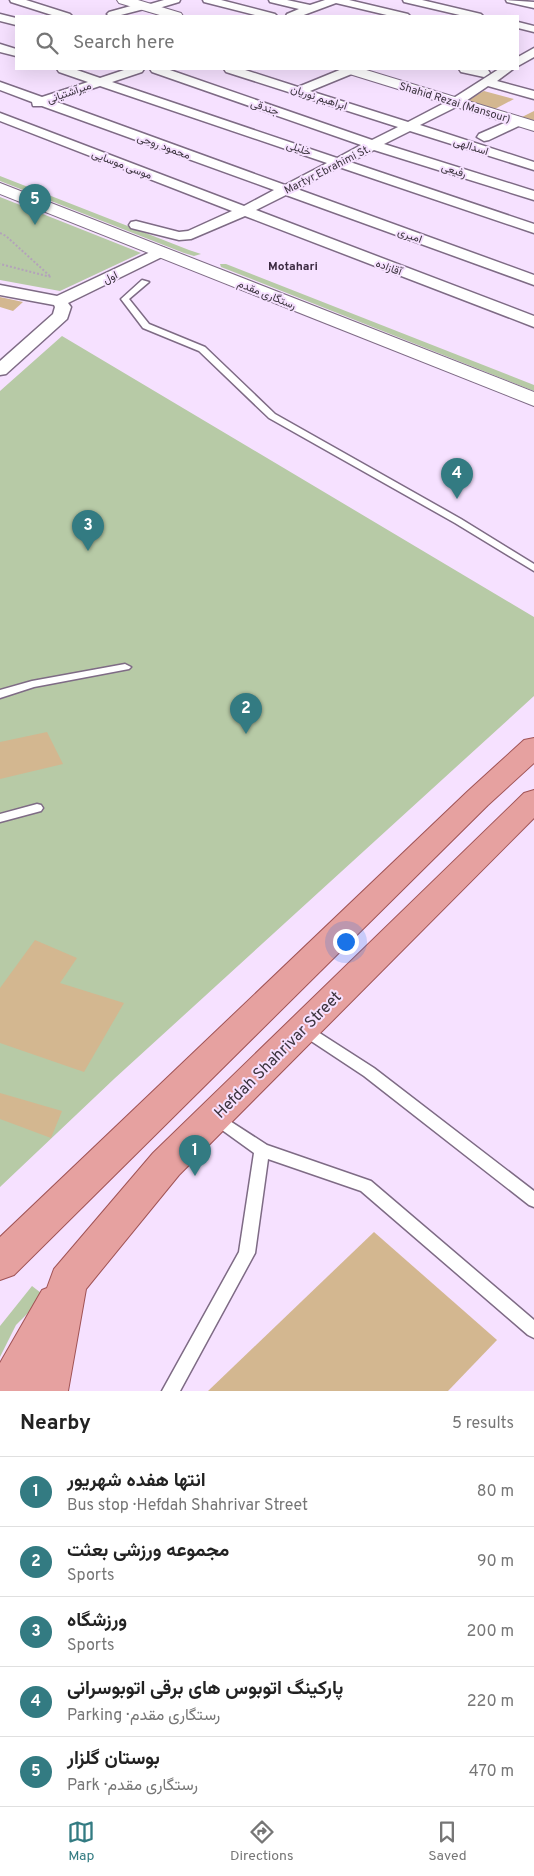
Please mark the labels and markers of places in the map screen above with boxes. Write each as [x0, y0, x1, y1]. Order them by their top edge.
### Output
pin: 5 [19, 184, 51, 225]
pin: 4 [441, 458, 473, 499]
pin: 3 [72, 510, 104, 551]
pin: 2 [230, 693, 262, 734]
pin: 1 [179, 1135, 211, 1176]

